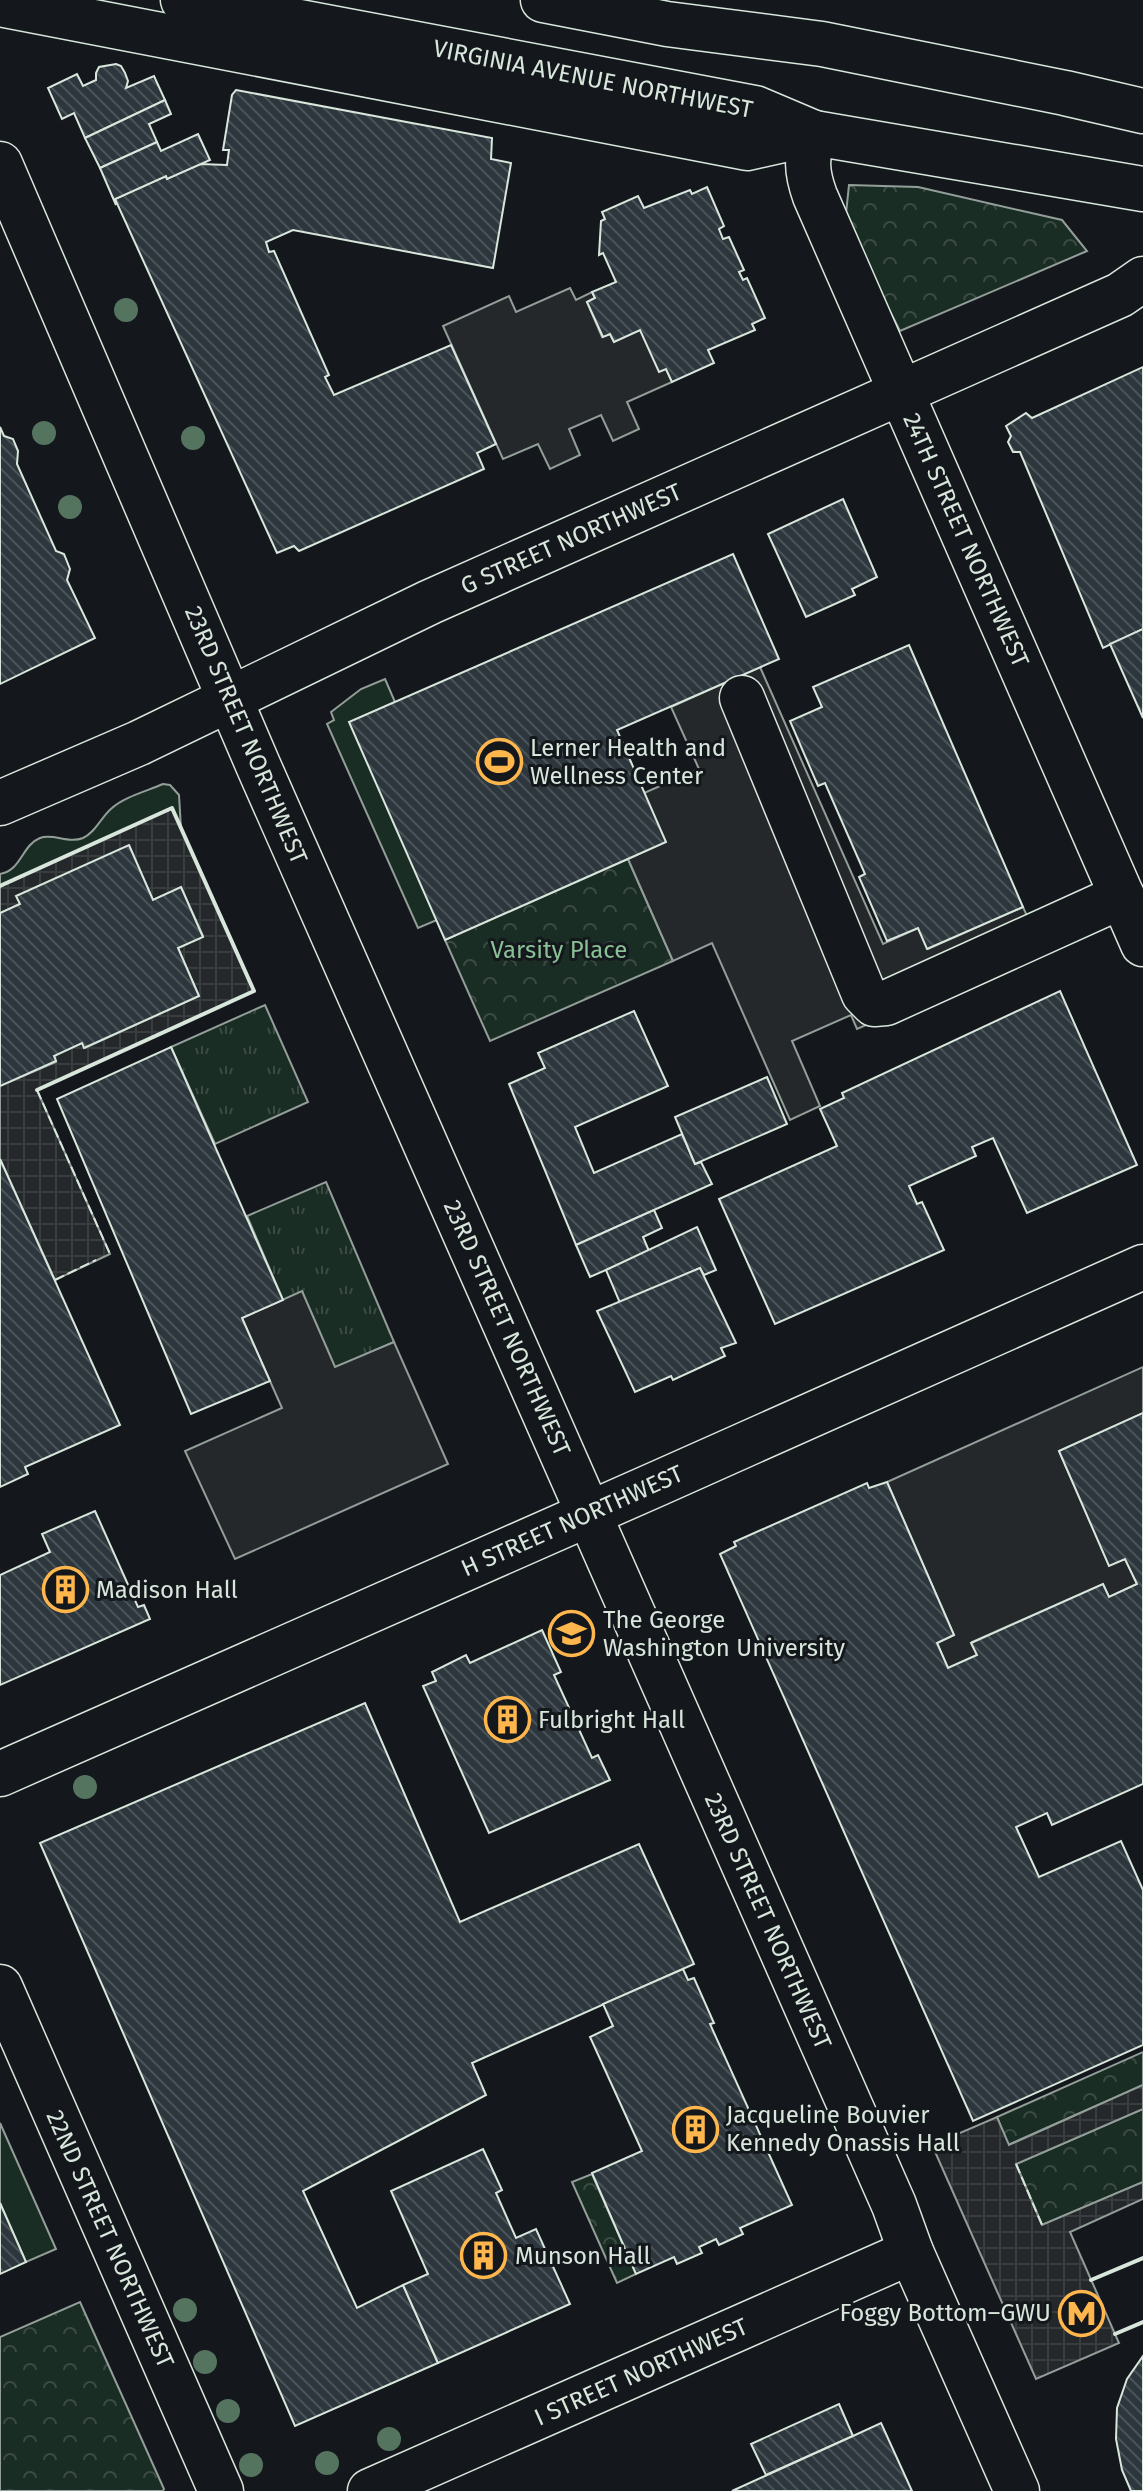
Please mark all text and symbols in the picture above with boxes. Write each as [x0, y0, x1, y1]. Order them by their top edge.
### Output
street label: VIRGINIA AVENUE NORTHWEST [431, 34, 756, 124]
street label: 24TH STREET NORTHWEST [897, 409, 1035, 672]
street label: G STREET NORTHWEST [456, 477, 686, 600]
street label: 23RD STREET NORTHWEST [179, 602, 313, 869]
place label: Lerner Health and Wellness Center [530, 734, 726, 790]
sports icon: Lerner Health and Wellness Center [475, 738, 523, 786]
park label: Varsity Place [491, 936, 627, 964]
street label: 23RD STREET NORTHWEST [438, 1196, 576, 1461]
street label: H STREET NORTHWEST [457, 1459, 688, 1583]
building icon: Madison Hall [41, 1566, 89, 1614]
place label: Madison Hall [96, 1576, 238, 1604]
place label: The George Washington University [603, 1606, 845, 1662]
school or university icon: The George Washington University [548, 1610, 596, 1658]
building icon: Fulbright Hall [483, 1696, 531, 1744]
place label: Fulbright Hall [538, 1706, 685, 1734]
street label: 23RD STREET NORTHWEST [699, 1789, 837, 2054]
place label: Jacqueline Bouvier Kennedy Onassis Hall [726, 2101, 960, 2157]
building icon: Jacqueline Bouvier Kennedy Onassis Hall [671, 2105, 719, 2153]
street label: 22ND STREET NORTHWEST [40, 2106, 180, 2373]
building icon: Munson Hall [460, 2232, 508, 2280]
place label: Munson Hall [515, 2242, 651, 2270]
metro station icon: Foggy Bottom–GWU [1058, 2289, 1106, 2337]
place label: Foggy Bottom–GWU [839, 2299, 1051, 2327]
street label: I STREET NORTHWEST [530, 2312, 753, 2432]

